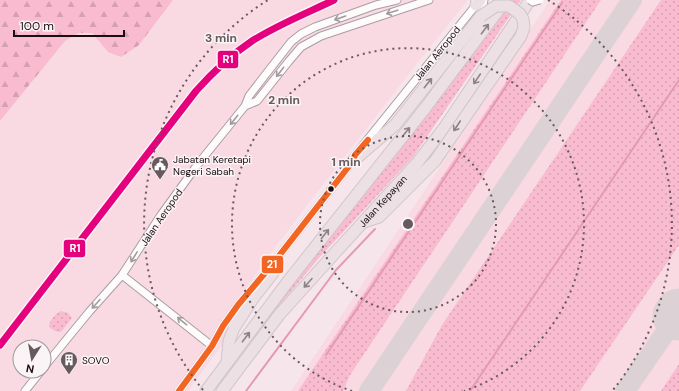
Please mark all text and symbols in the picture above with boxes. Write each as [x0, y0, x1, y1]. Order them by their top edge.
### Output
one-way arrow [386, 9, 399, 16]
scale bar [14, 12, 124, 38]
one-way arrow [333, 15, 346, 22]
text: 100 m [20, 18, 54, 34]
street label: Jalan Aeropod [411, 23, 463, 83]
one-way arrow [480, 23, 489, 34]
text: 3 min [205, 30, 237, 46]
line badge: R1 [217, 50, 239, 69]
text: R1 [223, 52, 233, 66]
one-way arrow [276, 66, 284, 77]
one-way arrow [473, 73, 481, 84]
one-way arrow [424, 78, 433, 89]
text: 2 min [268, 92, 300, 108]
one-way arrow [229, 114, 238, 125]
one-way arrow [453, 120, 461, 132]
one-way arrow [401, 126, 410, 137]
place label: Jabatan Keretapi Negeri Sabah [173, 153, 251, 178]
text: 1 min [331, 154, 361, 170]
public building icon: Jabatan Keretapi Negeri Sabah [150, 155, 170, 180]
street label: Jalan Kepayan [356, 172, 410, 230]
unlabelled marker [326, 184, 336, 194]
street label: Jalan Aeropod [137, 186, 185, 248]
centre of rings [401, 217, 415, 231]
one-way arrow [321, 228, 329, 239]
line badge: R1 [63, 239, 86, 258]
text: R1 [70, 241, 80, 255]
one-way arrow [130, 251, 138, 262]
line badge: 21 [261, 255, 284, 274]
text: 21 [267, 257, 277, 271]
one-way arrow [303, 278, 312, 288]
one-way arrow [92, 299, 101, 309]
one-way arrow [176, 316, 187, 325]
one-way arrow [242, 332, 251, 343]
north arrow [12, 339, 52, 379]
building icon: SOVO [59, 350, 79, 375]
place label: SOVO [82, 354, 110, 367]
text: N [25, 361, 35, 376]

